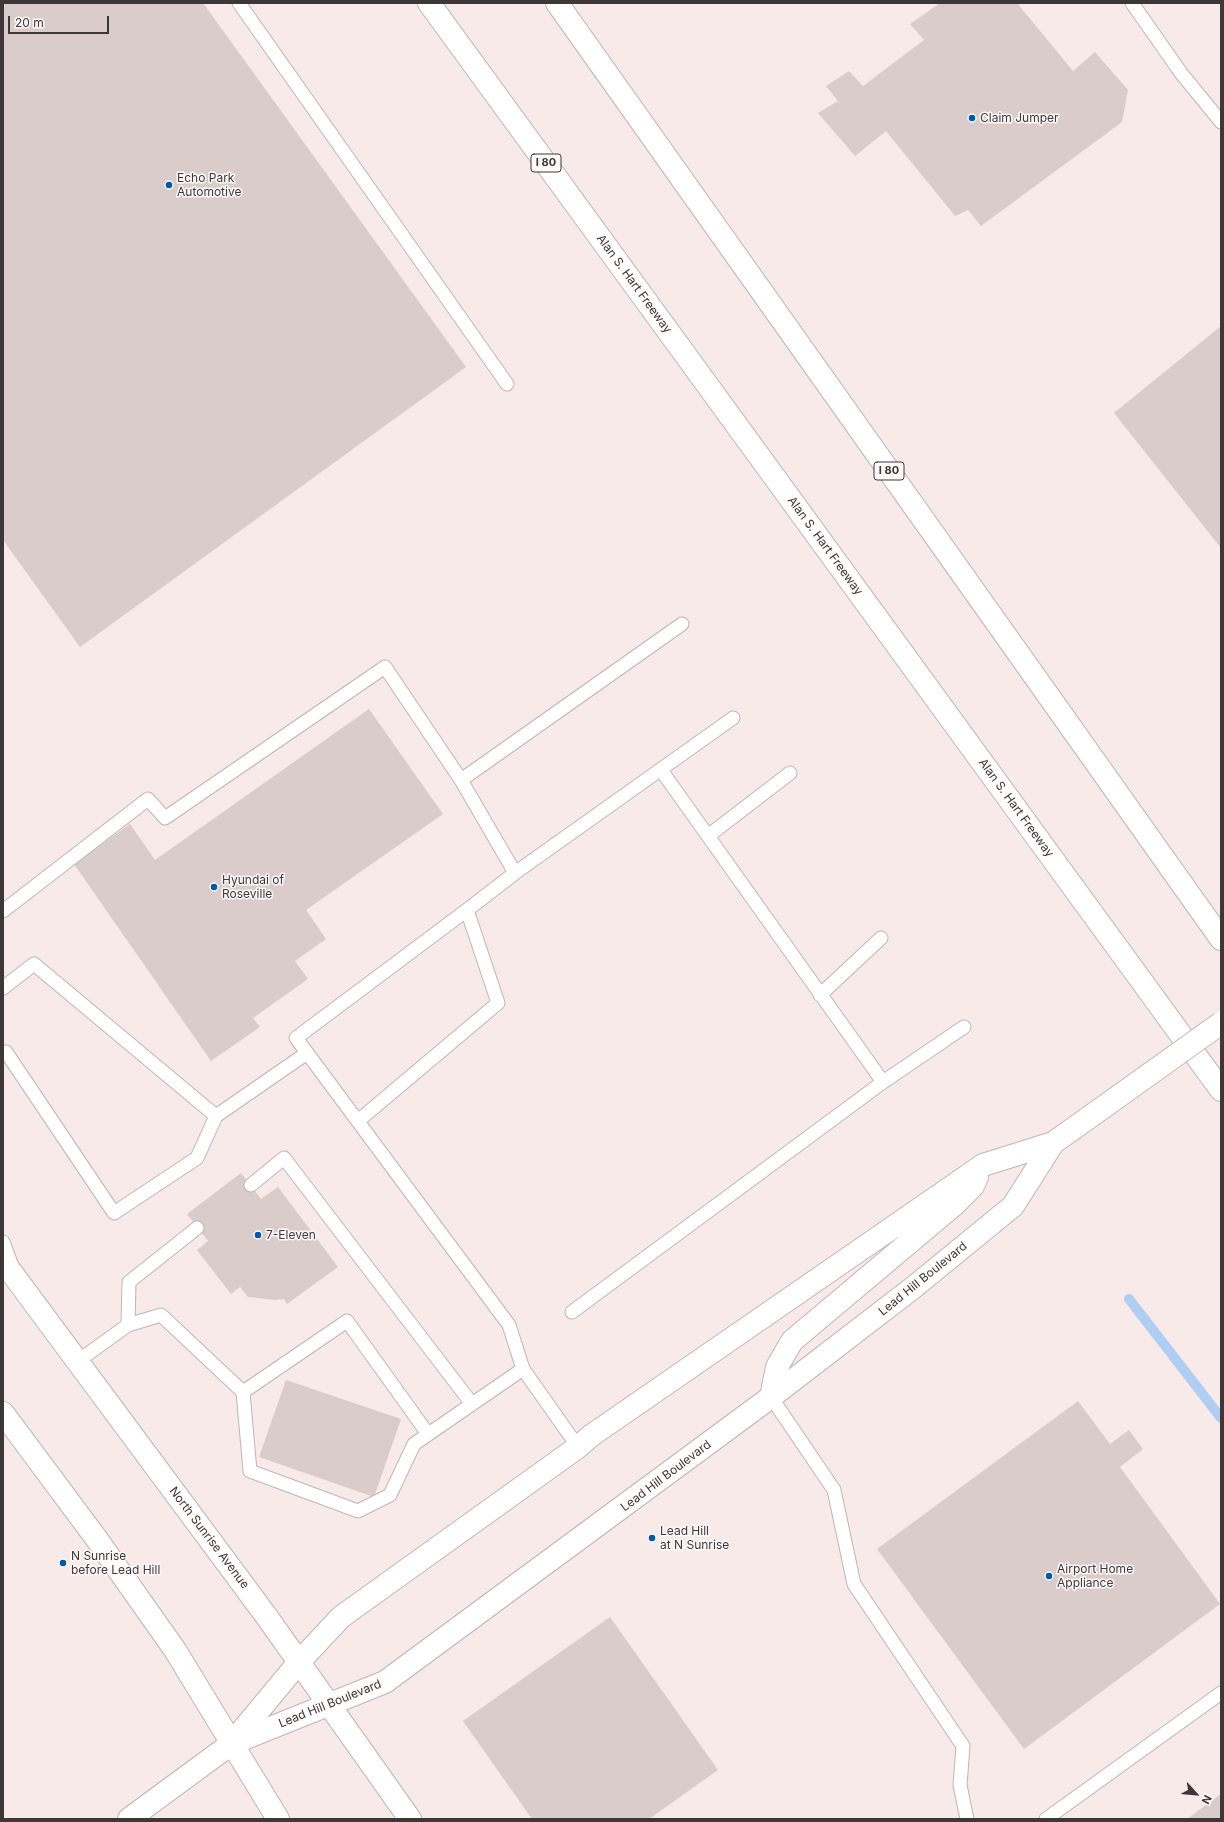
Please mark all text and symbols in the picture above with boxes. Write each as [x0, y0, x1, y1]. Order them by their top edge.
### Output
scale bar [10, 8, 111, 34]
text: 20 m [15, 15, 44, 30]
place label: Claim Jumper [980, 111, 1059, 125]
marker: Claim Jumper [967, 113, 977, 123]
road number: I 80 [531, 154, 561, 172]
place label: Echo Park Automotive [177, 171, 241, 199]
marker: Echo Park Automotive [164, 180, 174, 190]
street label: Alan S. Hart Freeway [593, 232, 675, 336]
road number: I 80 [874, 462, 904, 480]
street label: Alan S. Hart Freeway [784, 494, 866, 598]
street label: Alan S. Hart Freeway [975, 756, 1057, 860]
place label: Hyundai of Roseville [222, 873, 284, 901]
marker: Hyundai of Roseville [209, 882, 219, 892]
place label: 7-Eleven [266, 1228, 316, 1242]
marker: 7-Eleven [253, 1230, 263, 1240]
street label: Lead Hill Boulevard [876, 1239, 970, 1319]
street label: Lead Hill Boulevard [618, 1437, 714, 1515]
street label: North Sunrise Avenue [166, 1484, 252, 1592]
place label: Lead Hill at N Sunrise [660, 1524, 729, 1552]
marker: Lead Hill at N Sunrise [647, 1533, 657, 1543]
place label: N Sunrise before Lead Hill [71, 1549, 160, 1577]
marker: N Sunrise before Lead Hill [58, 1558, 68, 1568]
place label: Airport Home Appliance [1057, 1562, 1133, 1590]
marker: Airport Home Appliance [1044, 1571, 1054, 1581]
street label: Lead Hill Boulevard [277, 1677, 383, 1731]
north arrow [1176, 1774, 1216, 1814]
text: N [1199, 1793, 1215, 1806]

